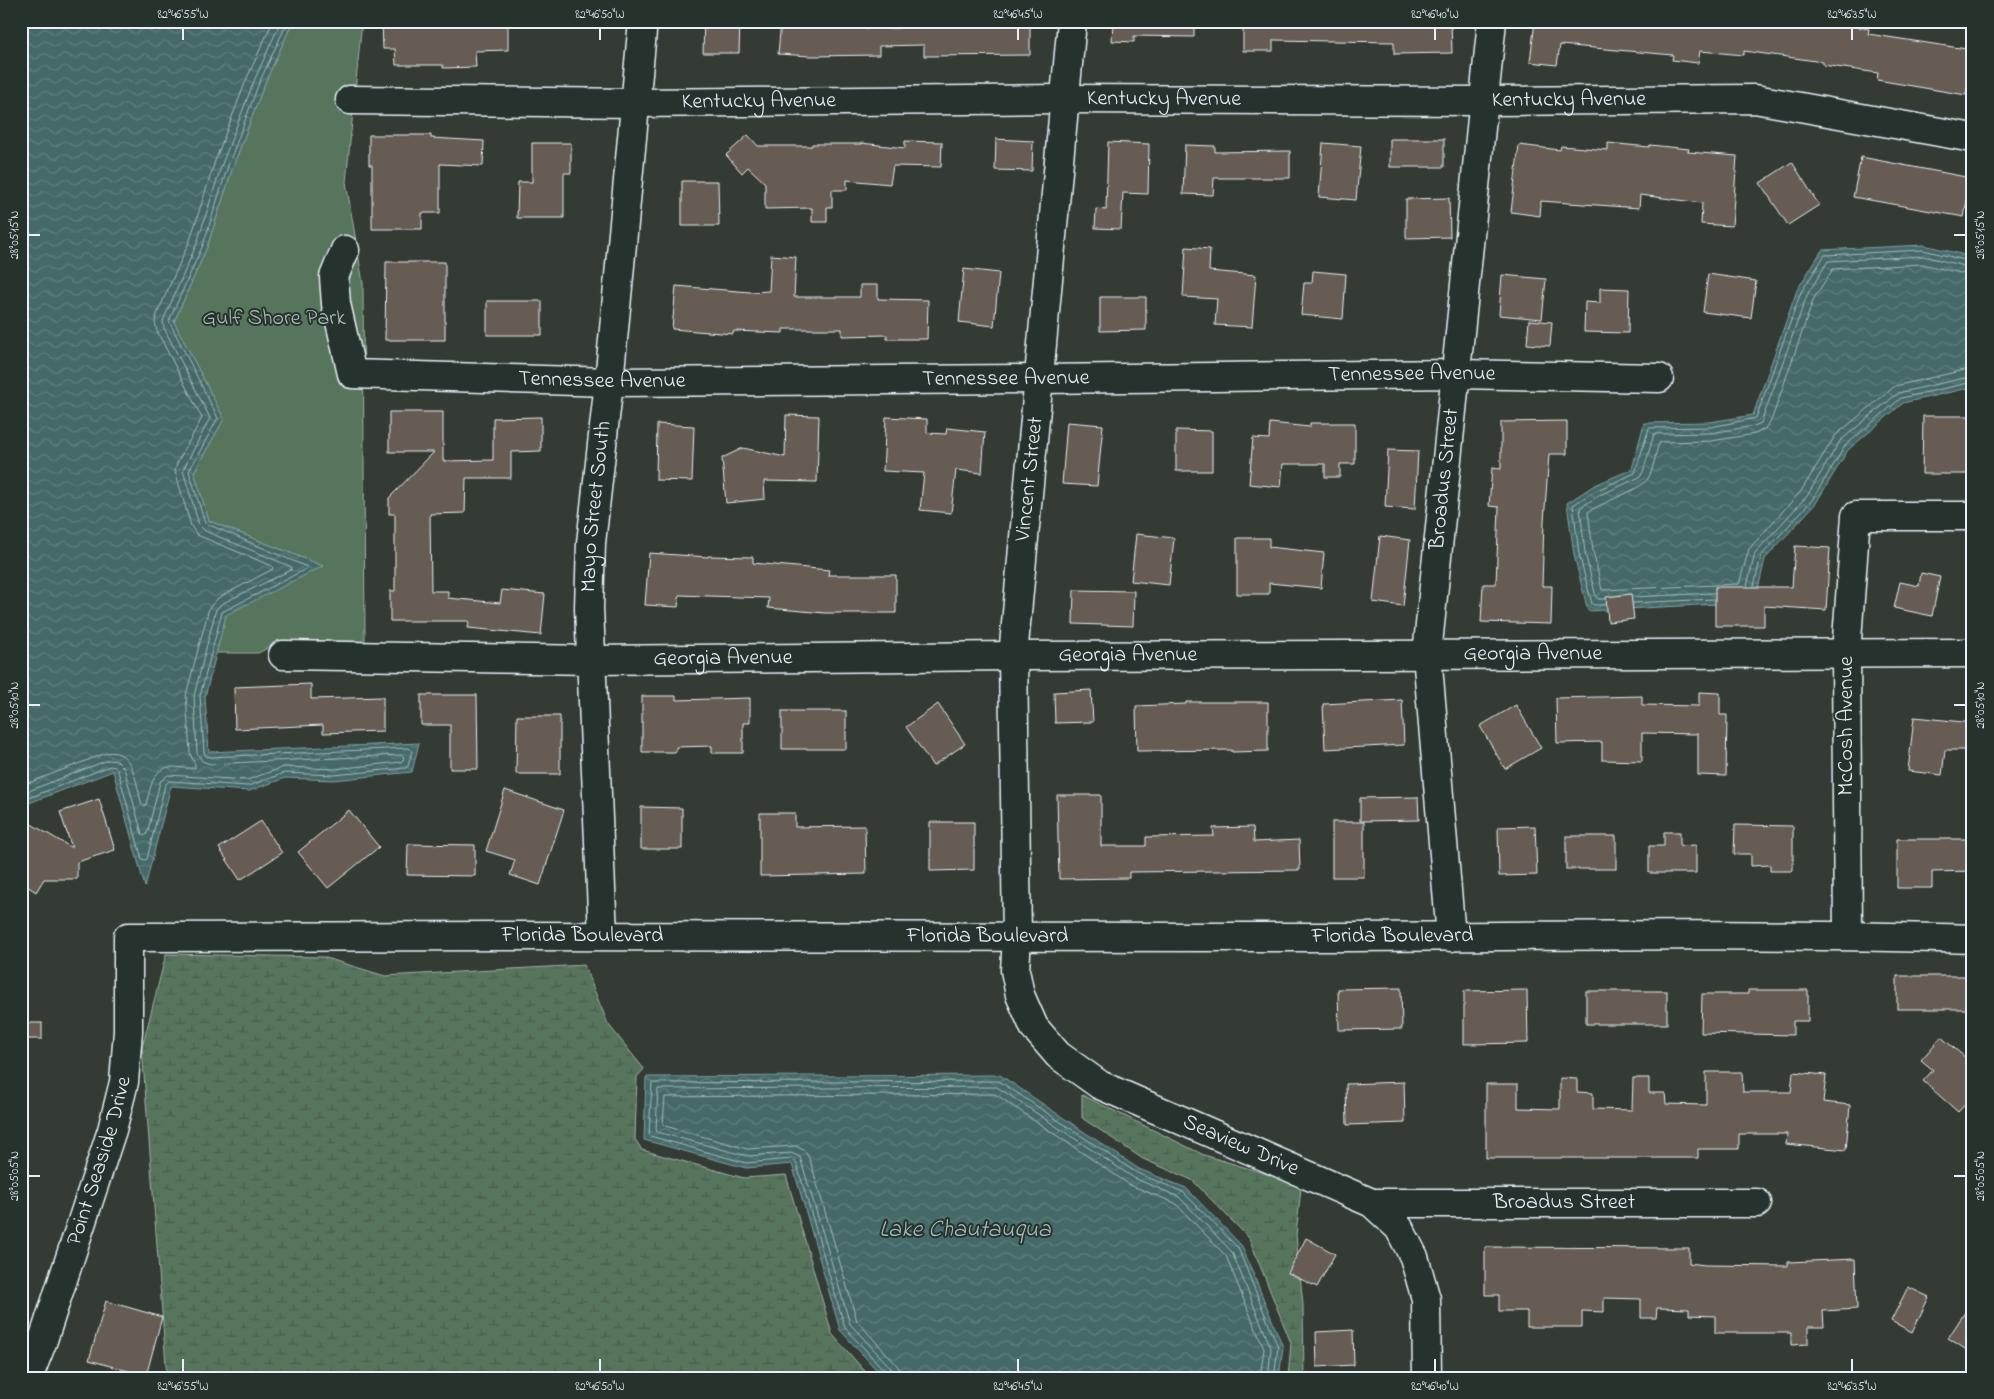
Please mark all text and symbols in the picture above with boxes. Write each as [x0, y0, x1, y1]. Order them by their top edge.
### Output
text: 82°46'55"W [157, 6, 209, 24]
text: 82°46'50"W [575, 6, 625, 24]
text: 82°46'45"W [993, 6, 1043, 24]
text: 82°46'40"W [1411, 6, 1459, 24]
text: 82°46'35"W [1827, 6, 1877, 24]
street label: Kentucky Avenue [1087, 83, 1241, 116]
street label: Kentucky Avenue [1492, 84, 1646, 117]
street label: Kentucky Avenue [682, 85, 836, 119]
text: 28°05'15"N [6, 211, 24, 259]
text: 28°05'15"N [1972, 211, 1990, 259]
park label: Gulf Shore Park [202, 303, 346, 335]
street label: Tennessee Avenue [1328, 358, 1496, 392]
street label: Tennessee Avenue [922, 362, 1090, 396]
street label: Tennessee Avenue [518, 363, 686, 398]
street label: Broadus Street [1422, 406, 1468, 552]
street label: Vincent Street [1007, 415, 1053, 544]
street label: Mayo Street South [573, 419, 621, 593]
street label: Georgia Avenue [1463, 638, 1603, 671]
street label: Georgia Avenue [1058, 639, 1198, 673]
street label: Georgia Avenue [653, 642, 793, 676]
street label: McCosh Avenue [1831, 656, 1863, 796]
text: 28°05'10"N [6, 682, 24, 728]
text: 28°05'10"N [1972, 682, 1990, 728]
street label: Florida Boulevard [500, 920, 663, 952]
street label: Florida Boulevard [1310, 920, 1474, 953]
street label: Florida Boulevard [905, 921, 1068, 953]
street label: Point Seaside Drive [59, 1075, 140, 1250]
street label: Seaview Drive [1177, 1107, 1304, 1185]
text: 28°05'05"N [6, 1151, 24, 1201]
text: 28°05'05"N [1972, 1151, 1990, 1201]
street label: Broadus Street [1492, 1187, 1636, 1219]
water label: Lake Chautauqua [879, 1213, 1052, 1248]
text: 82°46'55"W [157, 1378, 209, 1396]
text: 82°46'50"W [575, 1378, 625, 1396]
text: 82°46'45"W [993, 1378, 1043, 1396]
text: 82°46'40"W [1411, 1378, 1459, 1396]
text: 82°46'35"W [1827, 1378, 1877, 1396]

